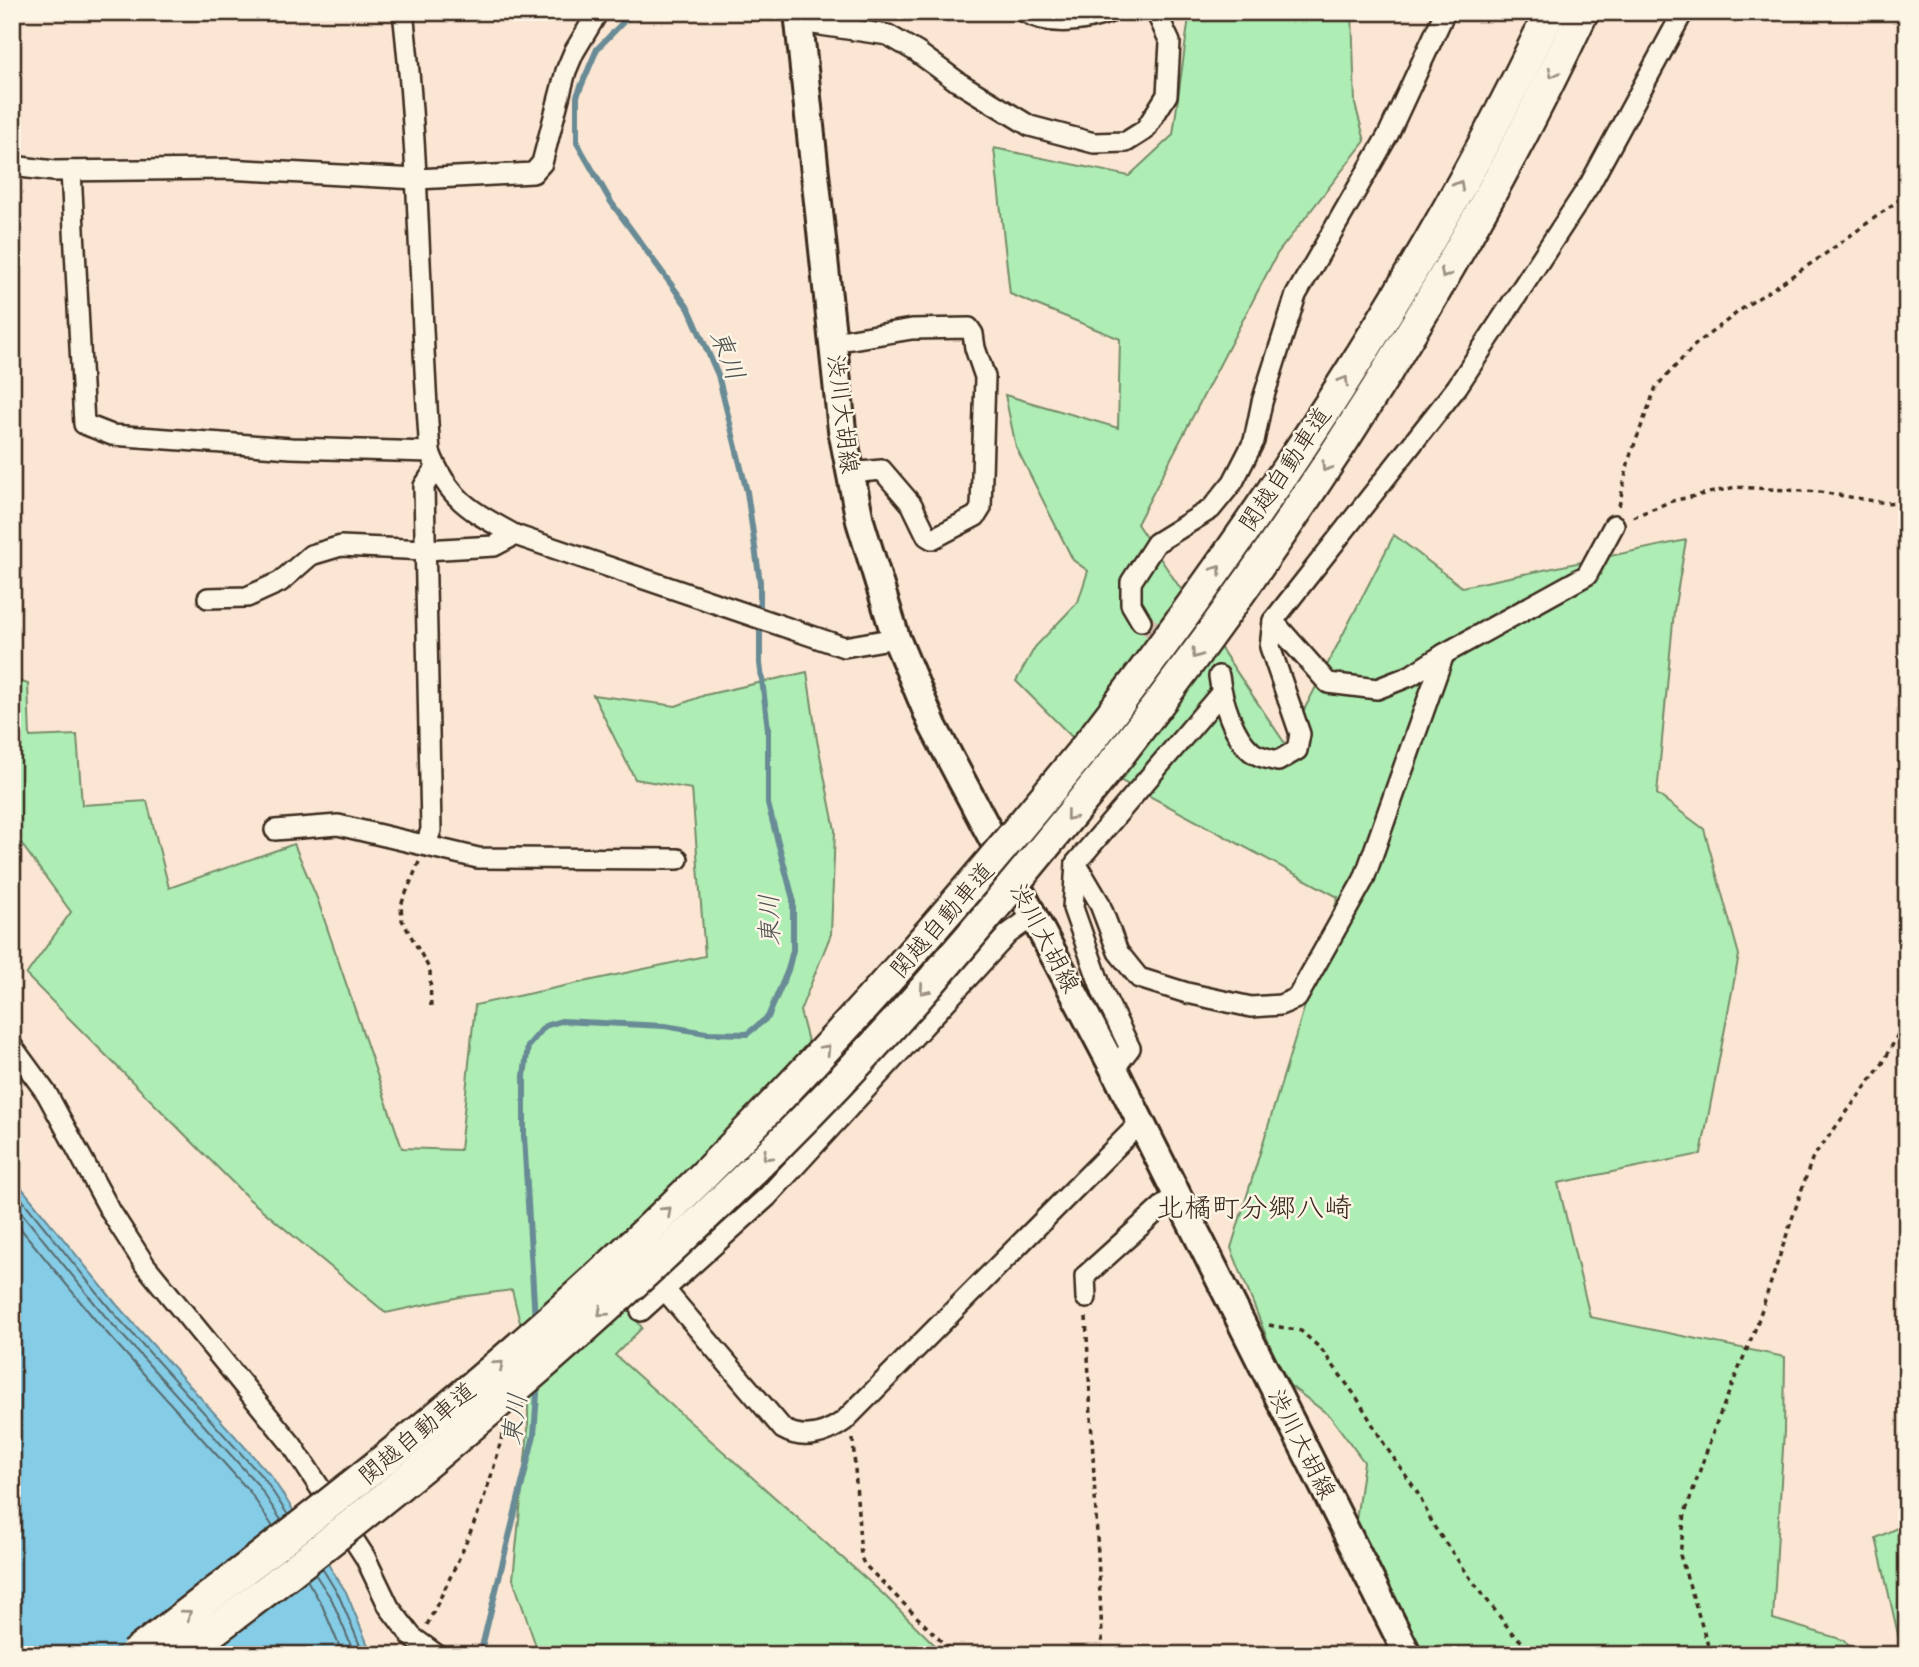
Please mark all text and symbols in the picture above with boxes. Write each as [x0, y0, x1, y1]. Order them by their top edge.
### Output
one-way arrow [1547, 66, 1561, 78]
one-way arrow [1451, 180, 1464, 192]
one-way arrow [1440, 266, 1453, 279]
water label: 東川 [701, 325, 751, 386]
street label: 渋川大胡線 [819, 353, 864, 476]
one-way arrow [1335, 376, 1348, 389]
street label: 関越自動車道 [1233, 401, 1339, 538]
one-way arrow [1321, 460, 1334, 473]
one-way arrow [1209, 565, 1221, 578]
one-way arrow [1192, 646, 1204, 659]
one-way arrow [1065, 808, 1078, 820]
street label: 関越自動車道 [884, 856, 1002, 985]
street label: 渋川大胡線 [1002, 878, 1086, 999]
water label: 東川 [754, 894, 788, 946]
one-way arrow [920, 982, 932, 995]
one-way arrow [818, 1044, 830, 1057]
one-way arrow [763, 1147, 776, 1160]
district label: 北橘町分郷八崎 [1156, 1191, 1352, 1228]
one-way arrow [658, 1207, 671, 1220]
one-way arrow [597, 1303, 610, 1316]
one-way arrow [491, 1361, 504, 1373]
street label: 関越自動車道 [353, 1376, 483, 1492]
street label: 渋川大胡線 [1260, 1384, 1342, 1505]
water label: 東川 [496, 1391, 536, 1447]
one-way arrow [179, 1609, 192, 1622]

